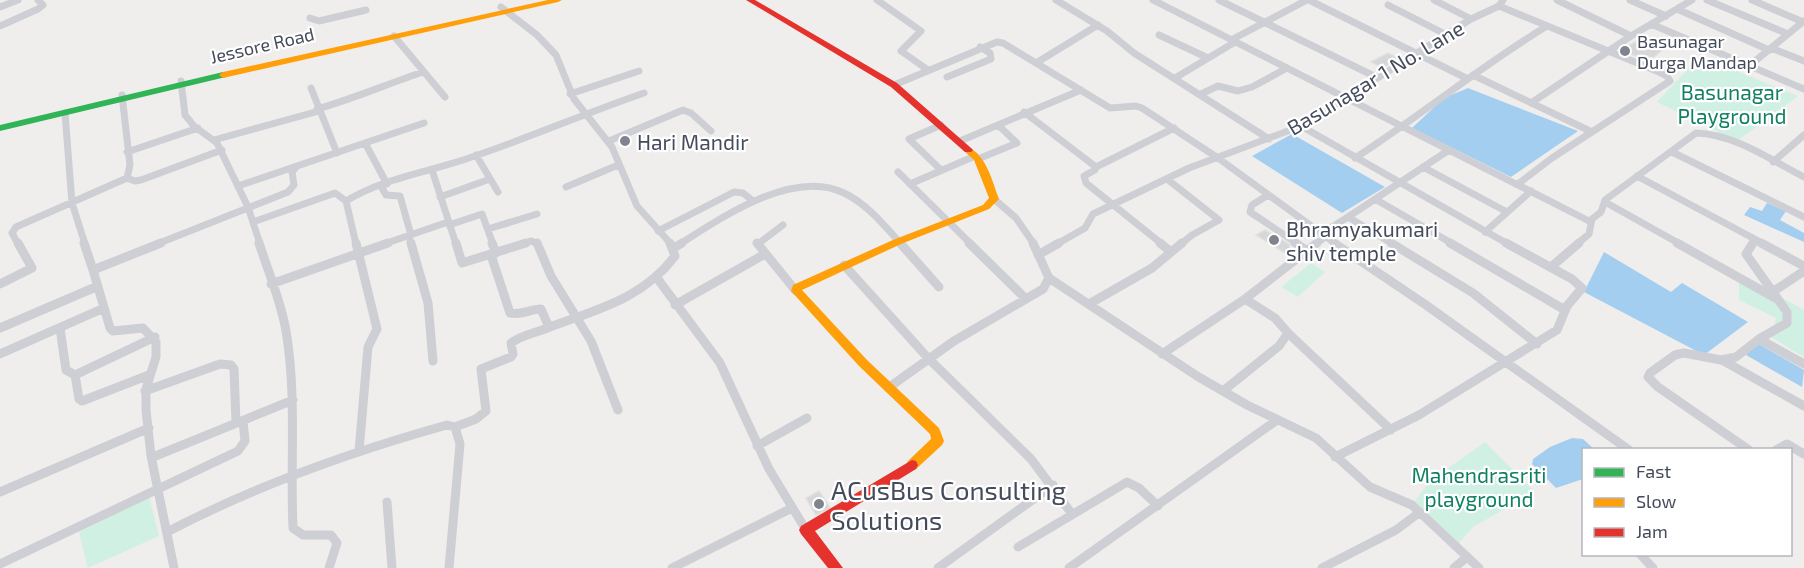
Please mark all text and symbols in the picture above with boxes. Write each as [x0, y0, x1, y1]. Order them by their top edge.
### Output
street label: Basunagar 1 No. Lane [1282, 14, 1468, 140]
street label: Jessore Road [208, 22, 316, 68]
place label: Basunagar Durga Mandap [1637, 30, 1757, 73]
marker: Basunagar Durga Mandap [1618, 44, 1632, 58]
park label: Basunagar Playground [1677, 79, 1787, 128]
place label: Hari Mandir [637, 129, 749, 154]
marker: Hari Mandir [618, 134, 632, 148]
place label: Bhramyakumari shiv temple [1286, 216, 1438, 265]
marker: Bhramyakumari shiv temple [1267, 233, 1281, 247]
legend [1582, 448, 1792, 556]
text: Fast [1636, 460, 1671, 482]
park label: Mahendrasriti playground [1411, 462, 1547, 511]
place label: ACusBus Consulting Solutions [831, 474, 1066, 535]
text: Slow [1636, 490, 1677, 512]
marker: ACusBus Consulting Solutions [812, 497, 826, 511]
text: Jam [1636, 520, 1668, 542]

